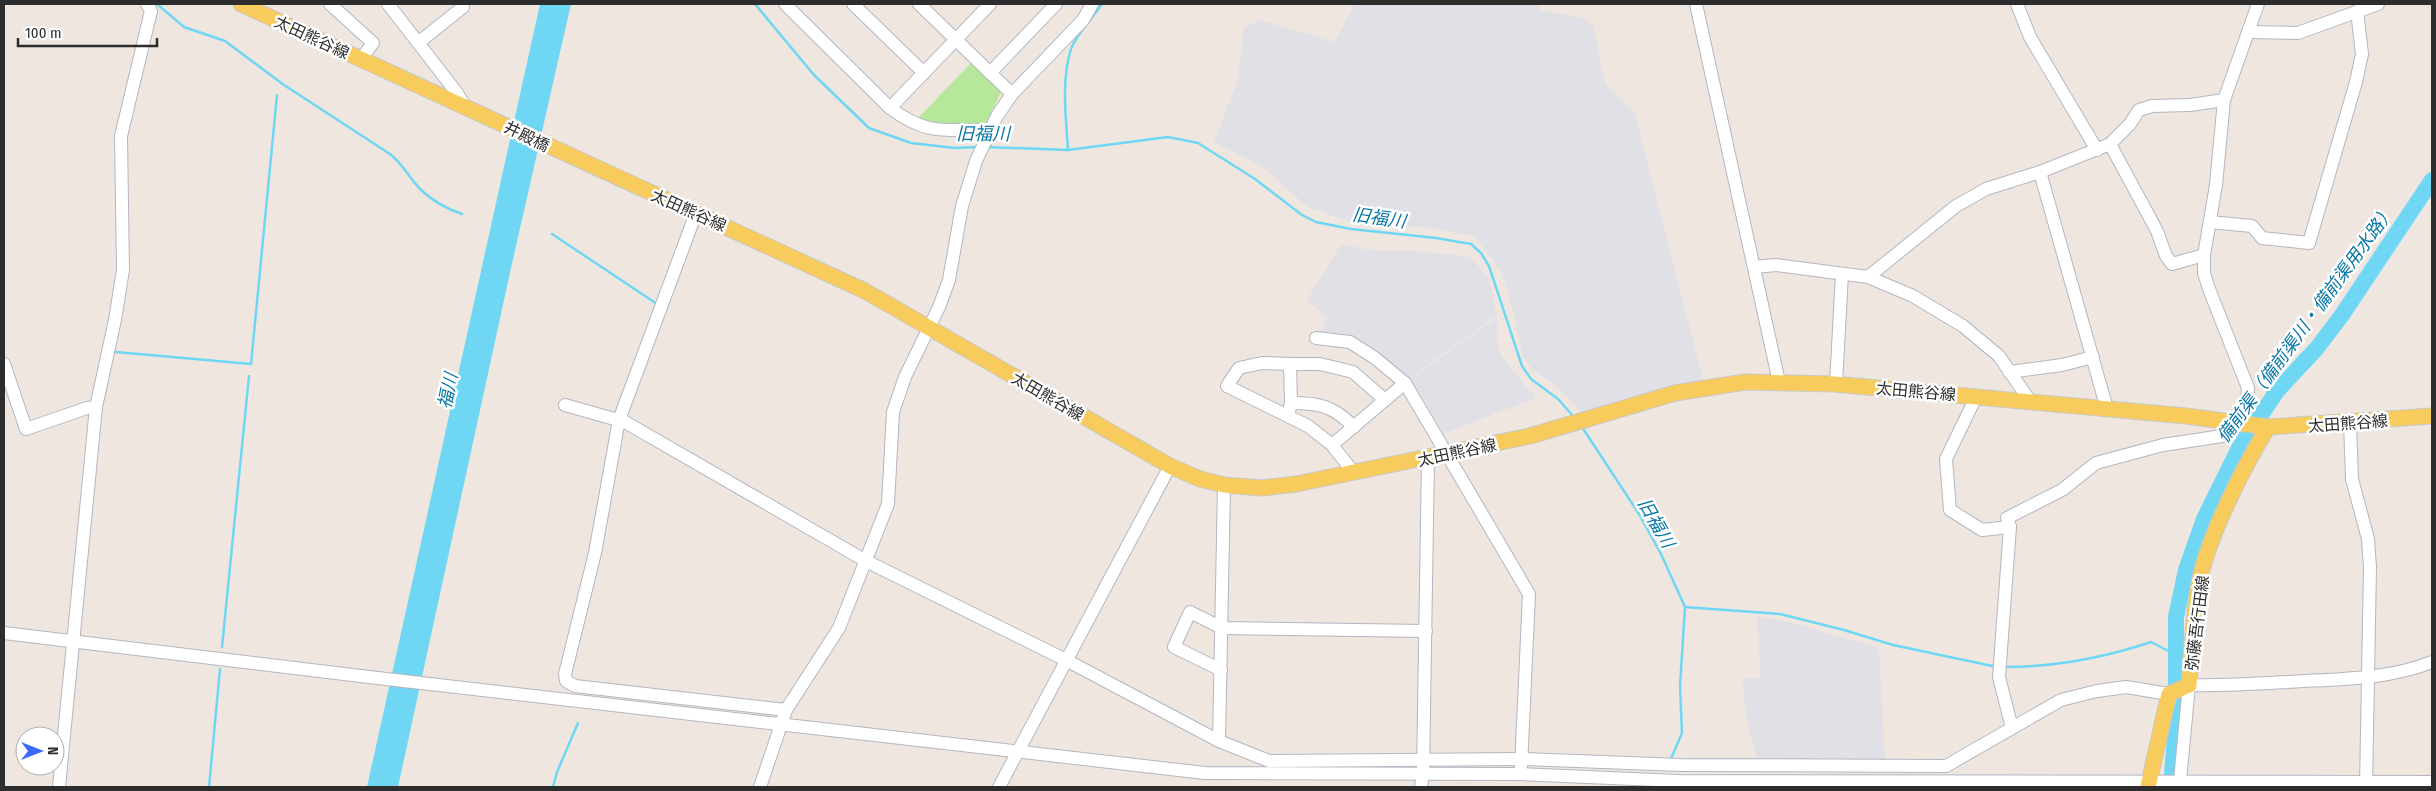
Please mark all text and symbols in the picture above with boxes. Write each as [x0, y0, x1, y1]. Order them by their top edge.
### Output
street label: 太田熊谷線 [272, 12, 352, 63]
scale bar [18, 15, 156, 47]
text: 100 m [25, 24, 62, 42]
street label: 井殿橋 [501, 117, 553, 156]
water label: 旧福川 [956, 123, 1012, 145]
street label: 太田熊谷線 [648, 186, 729, 235]
water label: 備前渠（備前渠川・備前渠用水路） [2212, 201, 2400, 447]
water label: 旧福川 [1351, 203, 1409, 233]
street label: 太田熊谷線 [1008, 368, 1087, 425]
water label: 福川 [433, 369, 463, 411]
street label: 太田熊谷線 [1875, 379, 1957, 404]
street label: 太田熊谷線 [2307, 411, 2389, 436]
street label: 太田熊谷線 [1416, 435, 1498, 470]
water label: 旧福川 [1633, 494, 1680, 554]
street label: 弥藤吾行田線 [2182, 574, 2213, 672]
north arrow [15, 726, 65, 776]
text: N [44, 747, 61, 755]

